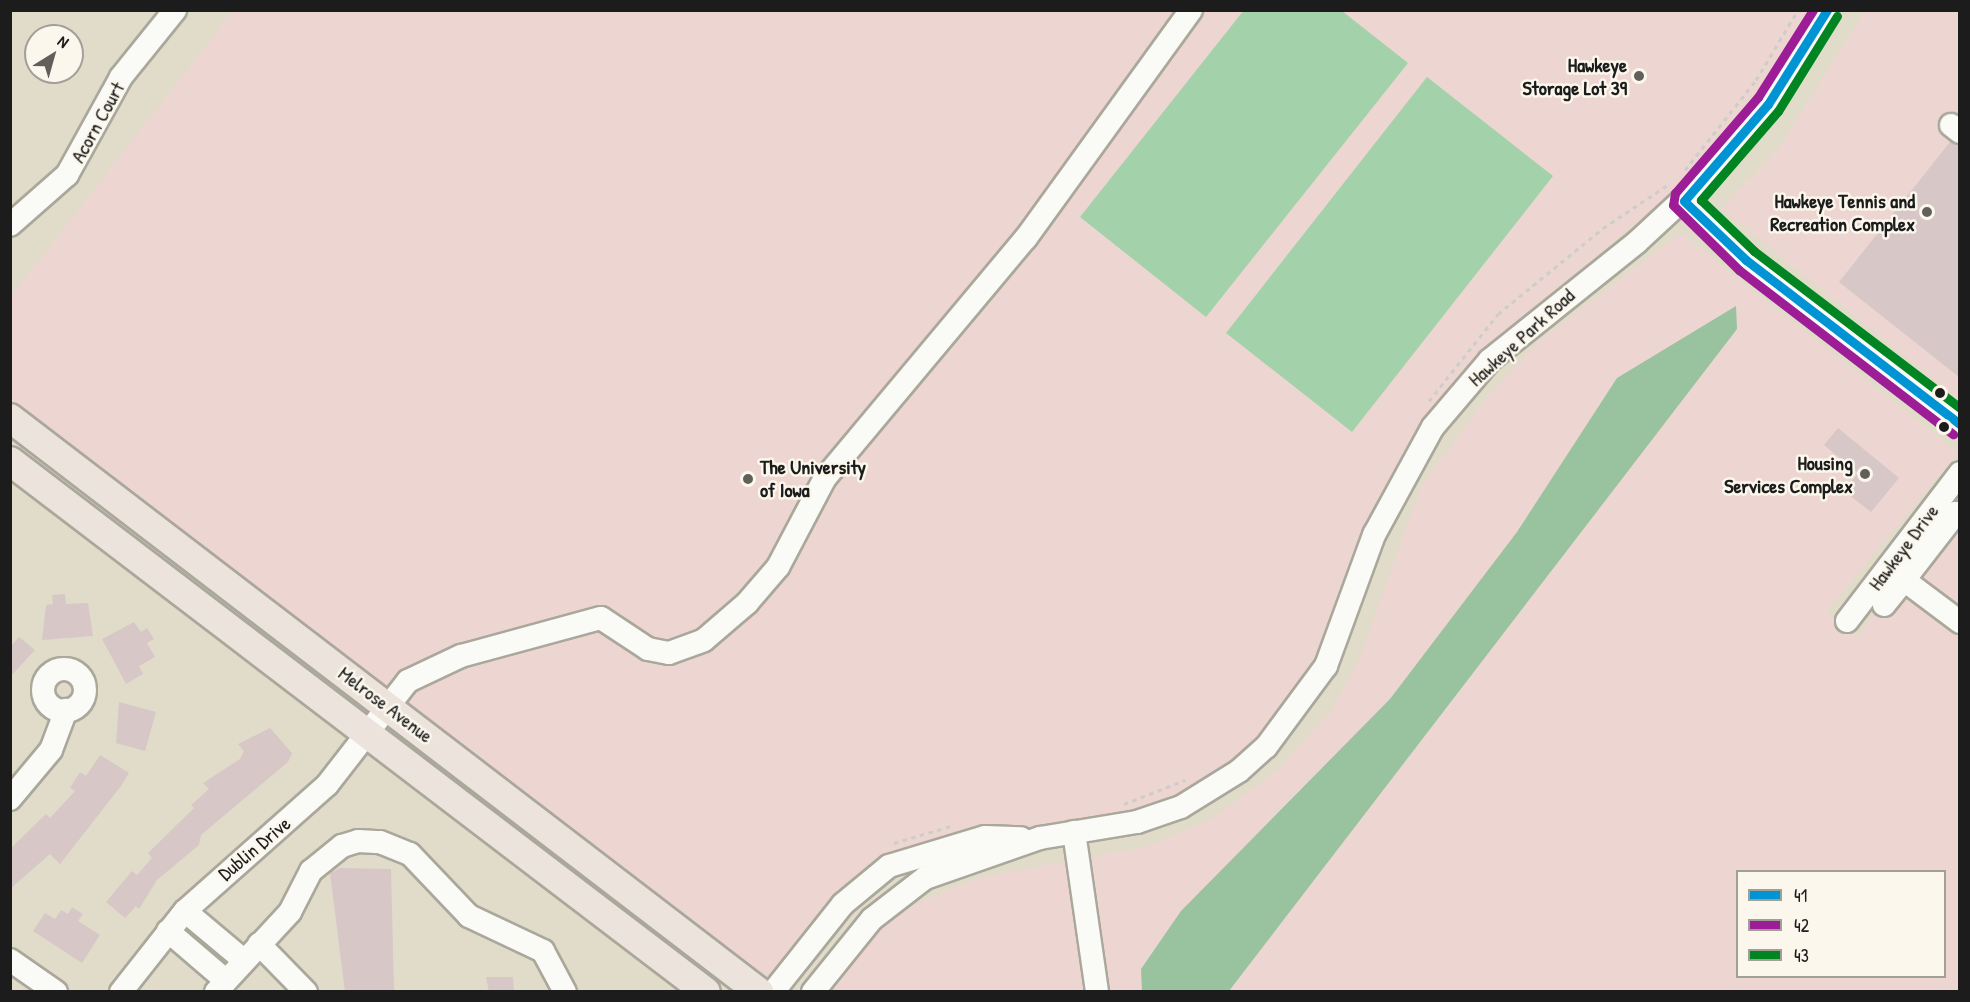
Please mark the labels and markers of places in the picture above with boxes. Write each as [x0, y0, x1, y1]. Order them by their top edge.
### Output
place label: Hawkeye Storage Lot 39 [1523, 52, 1627, 99]
marker: Hawkeye Storage Lot 39 [1632, 69, 1646, 83]
place label: Hawkeye Tennis and Recreation Complex [1770, 189, 1915, 236]
marker: Hawkeye Tennis and Recreation Complex [1920, 205, 1934, 219]
unlabelled marker [1934, 387, 1946, 399]
unlabelled marker [1938, 421, 1950, 433]
place label: Housing Services Complex [1724, 450, 1853, 497]
place label: The University of Iowa [760, 455, 866, 502]
marker: Housing Services Complex [1858, 467, 1872, 481]
marker: The University of Iowa [741, 472, 755, 486]

